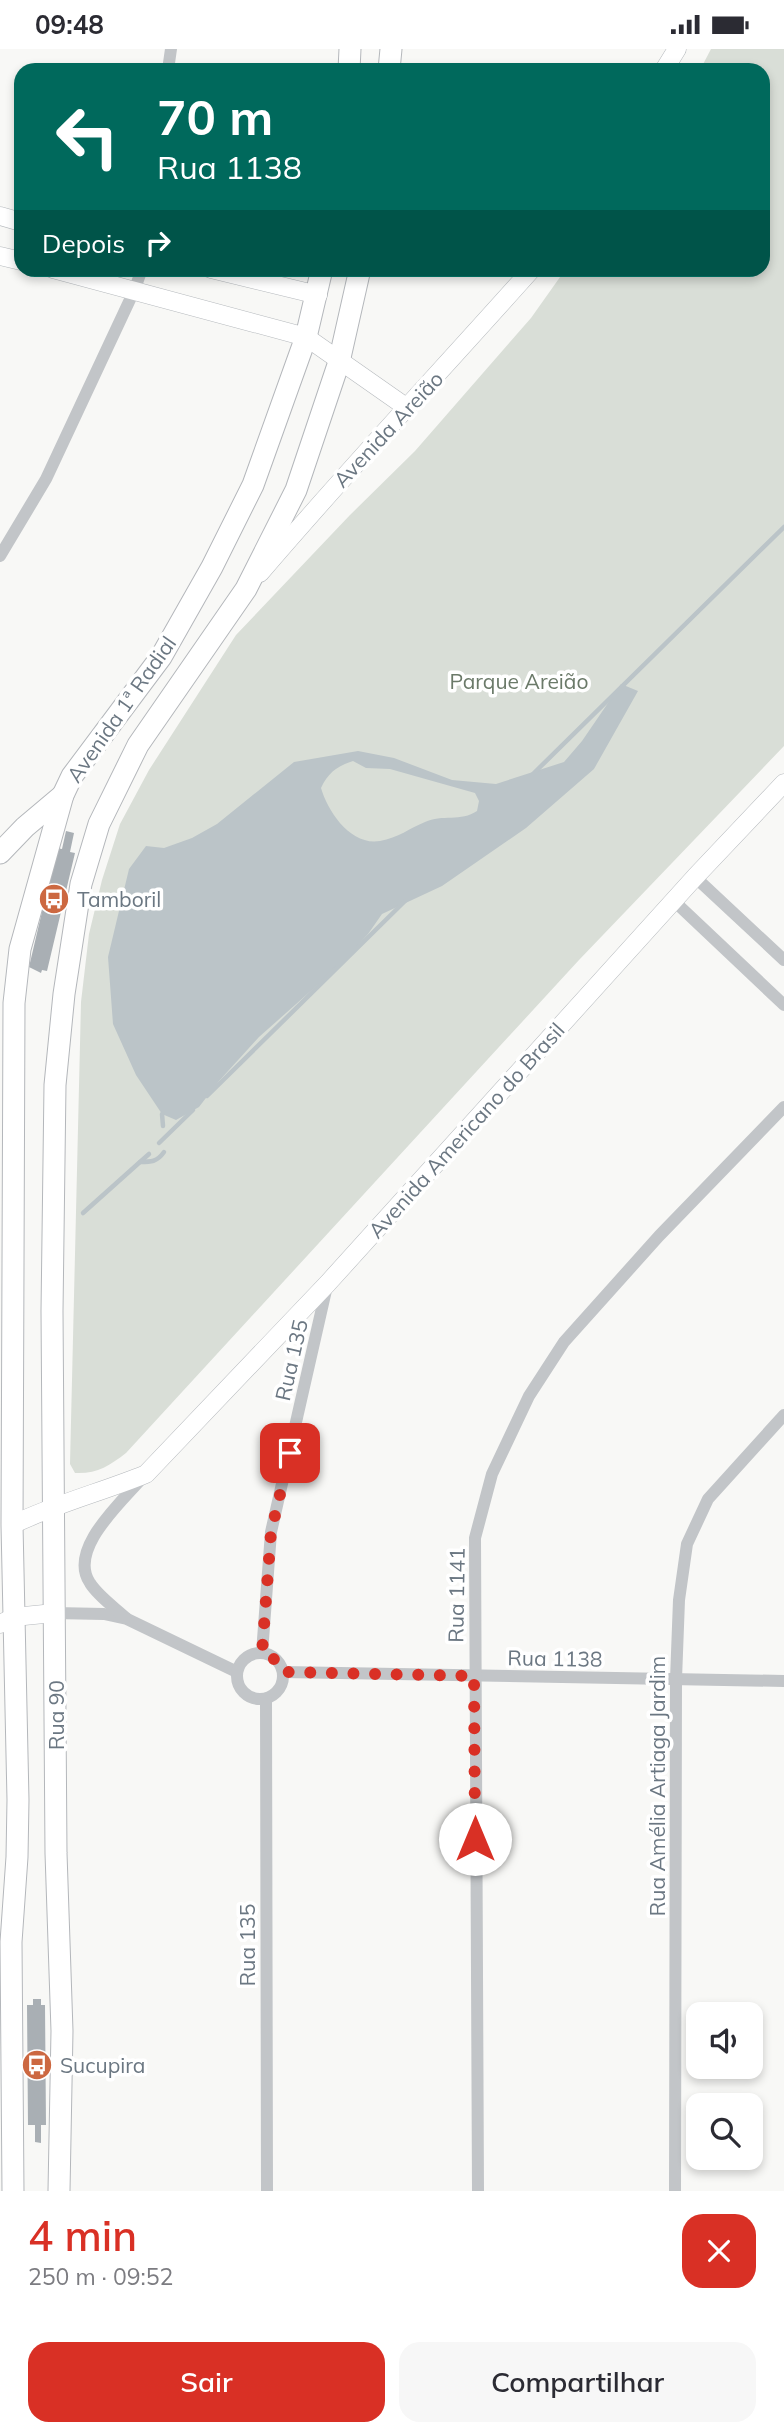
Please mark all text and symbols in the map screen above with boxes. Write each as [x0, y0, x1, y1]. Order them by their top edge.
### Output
text: 09:48 [35, 8, 104, 41]
text: 70 m [157, 86, 273, 147]
icon: left [42, 91, 133, 182]
text: Rua 1138 [157, 147, 302, 187]
icon: right [139, 224, 177, 262]
text: Depois [42, 227, 125, 260]
street label: Avenida Areião [328, 366, 448, 492]
street label: Avenida 1ª Radial [61, 631, 181, 787]
park label: Parque Areião [450, 668, 588, 694]
bus stop icon: Tamboril [37, 882, 71, 916]
place label: Tamboril [77, 886, 161, 912]
street label: Avenida Americano do Brasil [362, 1017, 570, 1243]
street label: Rua 135 [269, 1317, 313, 1403]
pin [260, 1423, 320, 1483]
icon: arrive [271, 1434, 309, 1472]
street label: Rua 1141 [442, 1547, 470, 1643]
street label: Rua 1138 [507, 1644, 603, 1672]
street label: Rua Amélia Artiaga Jardim [644, 1656, 670, 1916]
street label: Rua 90 [43, 1680, 69, 1750]
position arrow [438, 1802, 512, 1876]
street label: Rua 135 [234, 1904, 260, 1986]
map controls [686, 2002, 763, 2170]
button: sound [686, 2002, 763, 2079]
bus stop icon: Sucupira [20, 2048, 54, 2082]
place label: Sucupira [60, 2052, 145, 2078]
button: search [686, 2093, 763, 2170]
text: 4 min [28, 2209, 137, 2262]
button: close [682, 2214, 756, 2288]
text: 250 m · 09:52 [28, 2262, 173, 2291]
button: Sair [28, 2342, 385, 2422]
button: Compartilhar [399, 2342, 756, 2422]

